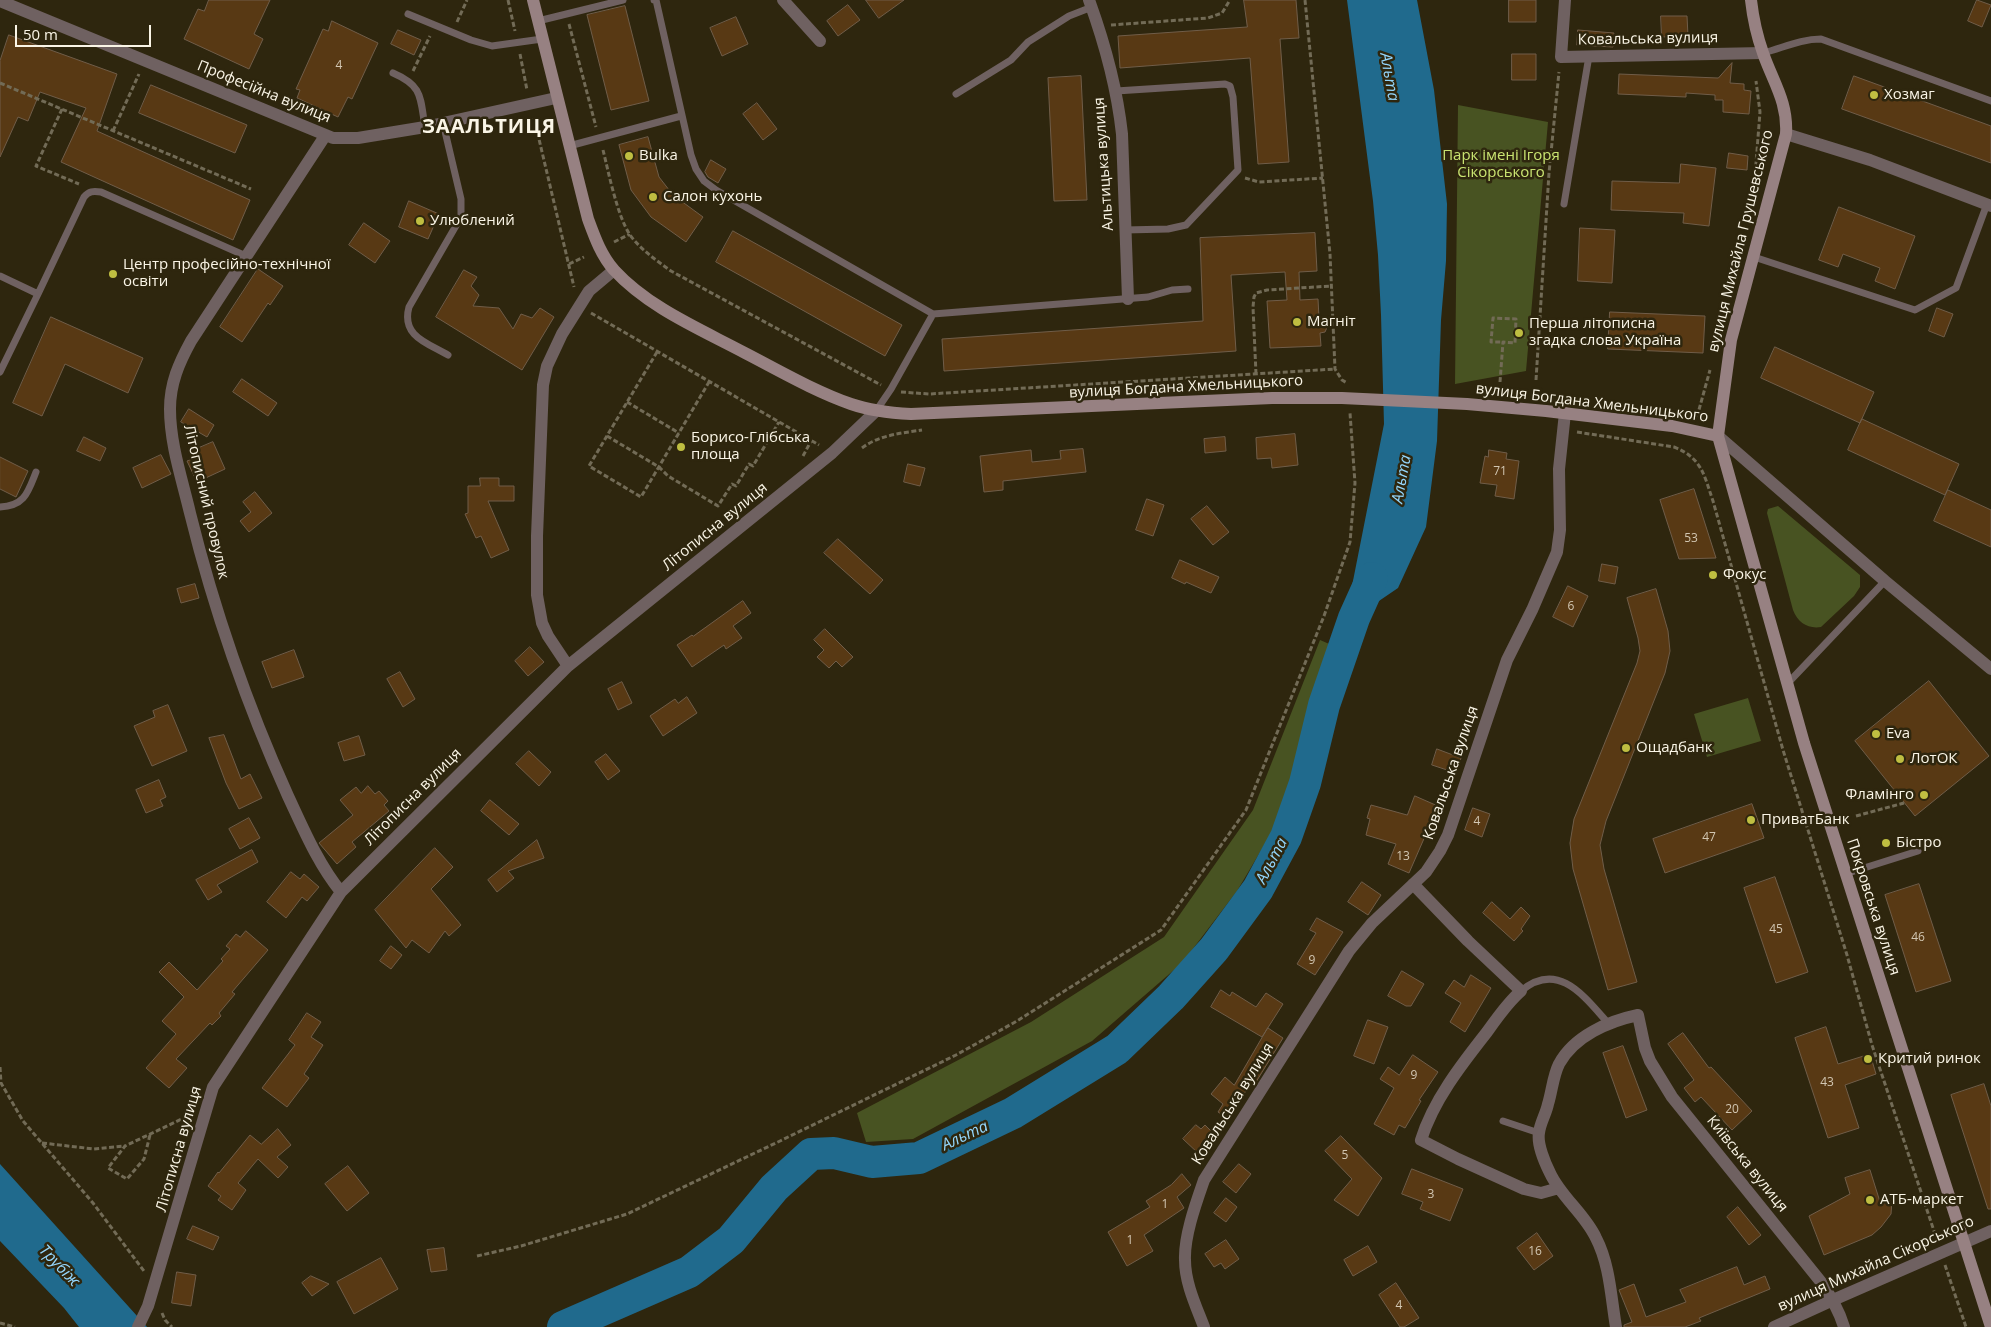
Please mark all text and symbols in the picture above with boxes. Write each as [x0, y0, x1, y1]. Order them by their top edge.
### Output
scale bar [18, 15, 154, 47]
text: 50 m [23, 24, 58, 44]
street label: Ковальська вулиця [1578, 29, 1718, 49]
water label: Альта [1375, 51, 1403, 103]
street label: Професійна вулиця [195, 57, 333, 127]
house number: 4 [336, 59, 342, 73]
place label: Хозмаг [1884, 86, 1935, 104]
marker: Хозмаг [1868, 89, 1880, 101]
street label: Альтицька вулиця [1090, 97, 1118, 231]
district label: ЗААЛЬТИЦЯ [421, 115, 557, 139]
street label: вулиця Михайла Грушевського [1705, 128, 1777, 354]
place label: Bulka [639, 147, 678, 165]
park label: Парк імені Ігоря Сікорського [1442, 147, 1560, 182]
marker: Bulka [623, 150, 635, 162]
place label: Салон кухонь [663, 188, 762, 206]
marker: Салон кухонь [647, 191, 659, 203]
place label: Улюблений [430, 212, 515, 230]
marker: Улюблений [414, 215, 426, 227]
place label: Центр професійно-технічної освіти [123, 256, 331, 291]
marker: Центр професійно-технічної освіти [107, 268, 119, 280]
place label: Магніт [1307, 313, 1356, 331]
place label: Перша літописна згадка слова Україна [1529, 315, 1681, 350]
marker: Магніт [1291, 316, 1303, 328]
marker: Перша літописна згадка слова Україна [1513, 327, 1525, 339]
street label: вулиця Богдана Хмельницького [1069, 372, 1303, 402]
street label: вулиця Богдана Хмельницького [1475, 380, 1709, 426]
street label: Літописний провулок [179, 423, 233, 581]
place label: Борисо-Глібська площа [691, 429, 810, 464]
marker: Борисо-Глібська площа [675, 441, 687, 453]
water label: Альта [1388, 453, 1416, 505]
house number: 71 [1493, 465, 1507, 479]
street label: Літописна вулиця [659, 479, 771, 575]
house number: 53 [1684, 532, 1698, 546]
place label: Фокус [1723, 566, 1766, 584]
marker: Фокус [1707, 569, 1719, 581]
house number: 6 [1568, 600, 1574, 614]
street label: Ковальська вулиця [1420, 704, 1482, 842]
place label: Eva [1886, 725, 1910, 743]
marker: Eva [1870, 728, 1882, 740]
place label: Ощадбанк [1636, 739, 1713, 757]
marker: Ощадбанк [1620, 742, 1632, 754]
street label: Літописна вулиця [361, 745, 465, 849]
place label: ЛотОК [1910, 750, 1957, 768]
marker: ЛотОК [1894, 753, 1906, 765]
place label: Фламінго [1845, 786, 1914, 804]
marker: Фламінго [1918, 789, 1930, 801]
place label: ПриватБанк [1761, 811, 1849, 829]
marker: ПриватБанк [1745, 814, 1757, 826]
house number: 4 [1474, 815, 1480, 829]
house number: 47 [1702, 831, 1716, 845]
place label: Бістро [1896, 834, 1941, 852]
water label: Альта [1252, 835, 1292, 887]
street label: Покровська вулиця [1842, 836, 1904, 978]
marker: Бістро [1880, 837, 1892, 849]
house number: 13 [1396, 850, 1410, 864]
house number: 45 [1769, 923, 1783, 937]
house number: 46 [1911, 931, 1925, 945]
house number: 9 [1309, 954, 1315, 968]
street label: Ковальська вулиця [1188, 1040, 1278, 1168]
place label: Критий ринок [1878, 1050, 1981, 1068]
marker: Критий ринок [1862, 1053, 1874, 1065]
house number: 9 [1411, 1069, 1417, 1083]
house number: 43 [1820, 1076, 1834, 1090]
street label: Літописна вулиця [152, 1084, 206, 1214]
house number: 20 [1725, 1103, 1739, 1117]
street label: Київська вулиця [1703, 1112, 1791, 1216]
water label: Альта [939, 1117, 991, 1155]
house number: 5 [1342, 1149, 1348, 1163]
house number: 3 [1428, 1188, 1434, 1202]
place label: АТБ-маркет [1880, 1191, 1963, 1209]
marker: АТБ-маркет [1864, 1194, 1876, 1206]
house number: 1 [1162, 1198, 1168, 1212]
street label: вулиця Михайла Сікорського [1775, 1212, 1977, 1316]
house number: 1 [1127, 1234, 1133, 1248]
water label: Трубіж [35, 1241, 83, 1291]
house number: 16 [1528, 1245, 1542, 1259]
house number: 4 [1396, 1299, 1402, 1313]

